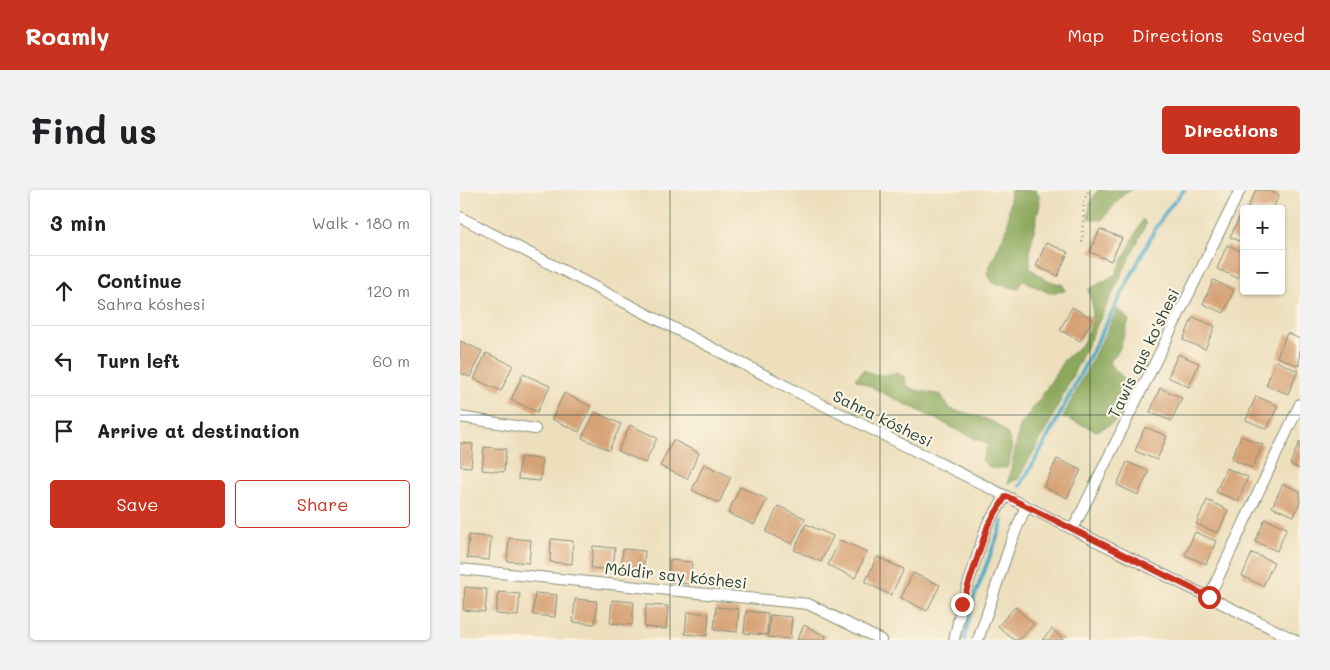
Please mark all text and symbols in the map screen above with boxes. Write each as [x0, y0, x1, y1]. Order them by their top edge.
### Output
text: Roamly [25, 20, 109, 51]
text: Map [1067, 23, 1104, 47]
text: Directions [1132, 23, 1224, 47]
text: Saved [1252, 23, 1305, 47]
button: Directions [1162, 106, 1300, 154]
text: Find us [30, 107, 157, 153]
map controls [1240, 205, 1285, 295]
button: + [1240, 205, 1285, 250]
text: 3 min [50, 209, 106, 236]
text: Walk · 180 m [312, 212, 410, 233]
button: − [1240, 250, 1285, 295]
text: Continue [97, 268, 182, 293]
icon: ahead [50, 277, 78, 305]
text: 120 m [366, 280, 410, 301]
street label: Tawis qus ko'shesi [1102, 285, 1184, 421]
text: Sahra kóshesi [97, 293, 205, 314]
icon: left [50, 347, 78, 375]
text: Turn left [97, 348, 180, 373]
text: 60 m [373, 350, 410, 371]
street label: Sahra kóshesi [830, 385, 936, 451]
icon: arrive [50, 417, 78, 445]
text: Arrive at destination [97, 418, 300, 443]
button: Save [50, 480, 225, 528]
button: Share [235, 480, 410, 528]
street label: Móldir say kóshesi [604, 557, 748, 593]
route start [1198, 586, 1221, 609]
route end [951, 593, 974, 616]

